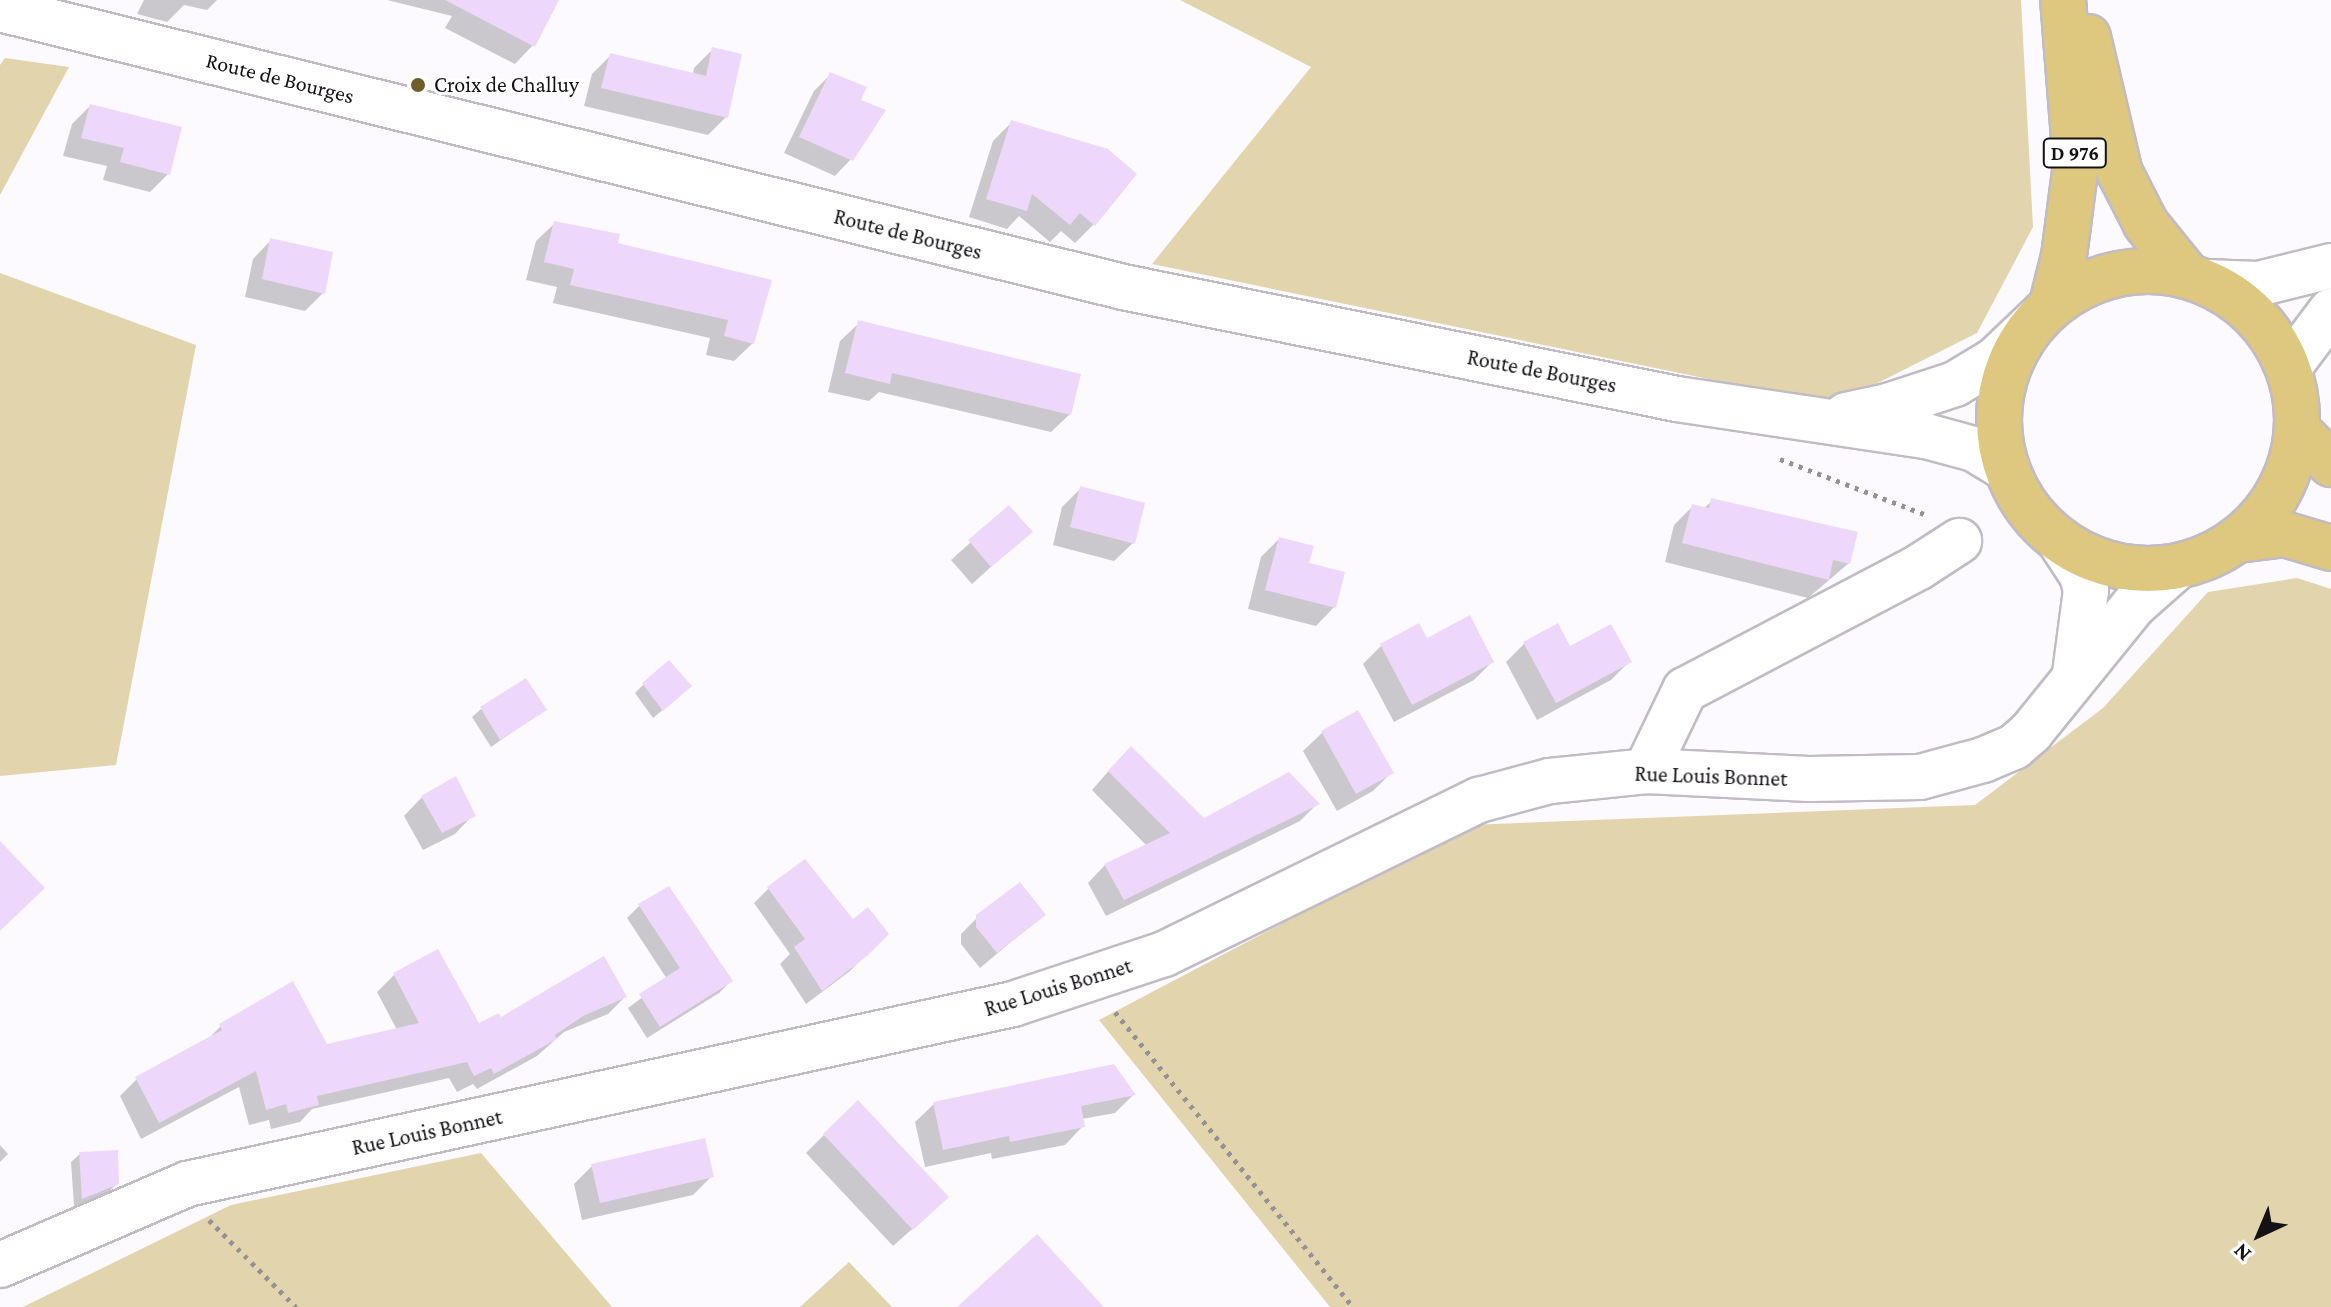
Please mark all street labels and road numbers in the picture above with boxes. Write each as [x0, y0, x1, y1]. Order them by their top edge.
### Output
street label: Route de Bourges [203, 47, 357, 109]
road number: D 976 [2041, 137, 2109, 169]
street label: Route de Bourges [831, 203, 985, 265]
street label: Route de Bourges [1465, 344, 1619, 398]
street label: Rue Louis Bonnet [1634, 760, 1788, 792]
street label: Rue Louis Bonnet [981, 952, 1135, 1022]
street label: Rue Louis Bonnet [349, 1103, 505, 1161]

